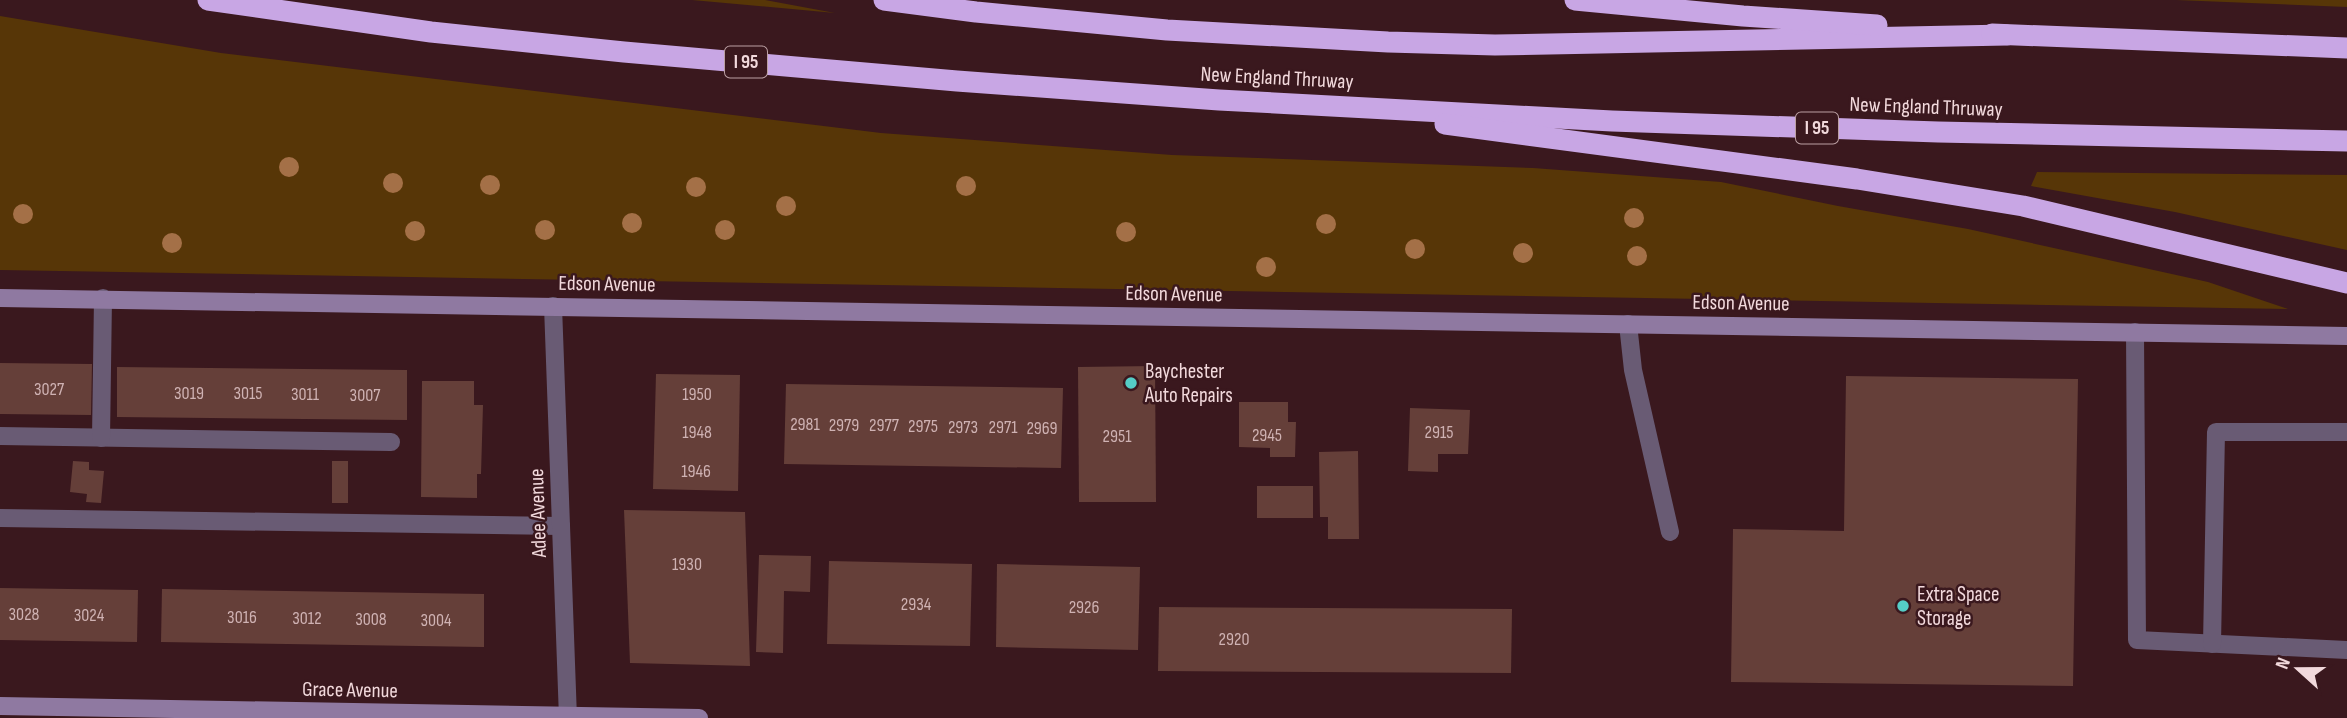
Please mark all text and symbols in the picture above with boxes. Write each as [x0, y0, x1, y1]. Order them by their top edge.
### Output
road number: I 95 [725, 46, 767, 78]
street label: New England Thruway [1200, 62, 1354, 94]
street label: New England Thruway [1849, 92, 2003, 122]
road number: I 95 [1796, 112, 1838, 144]
street label: Edson Avenue [558, 271, 656, 297]
street label: Edson Avenue [1125, 281, 1223, 307]
street label: Edson Avenue [1692, 290, 1790, 316]
place label: Baychester Auto Repairs [1144, 359, 1233, 408]
marker: Baychester Auto Repairs [1123, 375, 1139, 391]
house number: 3027 [34, 379, 65, 400]
house number: 3019 [174, 383, 204, 404]
house number: 3015 [233, 383, 263, 404]
house number: 3011 [291, 384, 320, 405]
house number: 1950 [682, 384, 712, 405]
house number: 3007 [350, 385, 381, 406]
house number: 2981 [790, 414, 820, 435]
house number: 2979 [829, 415, 859, 436]
house number: 2977 [869, 415, 900, 436]
house number: 2975 [908, 416, 938, 437]
house number: 2973 [948, 417, 978, 438]
house number: 2971 [989, 417, 1018, 438]
house number: 2969 [1026, 418, 1058, 439]
house number: 1948 [682, 422, 712, 443]
house number: 2915 [1425, 422, 1453, 443]
house number: 2945 [1252, 425, 1282, 446]
house number: 2951 [1103, 426, 1132, 447]
house number: 1946 [681, 461, 711, 482]
street label: Adee Avenue [524, 468, 552, 559]
house number: 1930 [672, 554, 702, 575]
place label: Extra Space Storage [1917, 582, 1999, 631]
house number: 2934 [901, 594, 932, 615]
house number: 2926 [1069, 597, 1099, 618]
marker: Extra Space Storage [1895, 598, 1911, 614]
house number: 3028 [9, 604, 40, 625]
house number: 3024 [74, 605, 105, 626]
house number: 3016 [227, 607, 257, 628]
house number: 3012 [292, 608, 322, 629]
house number: 3008 [355, 609, 387, 630]
house number: 3004 [420, 610, 452, 631]
house number: 2920 [1219, 629, 1249, 650]
north arrow [2263, 634, 2333, 704]
text: N [2271, 655, 2296, 672]
street label: Grace Avenue [302, 677, 398, 703]

